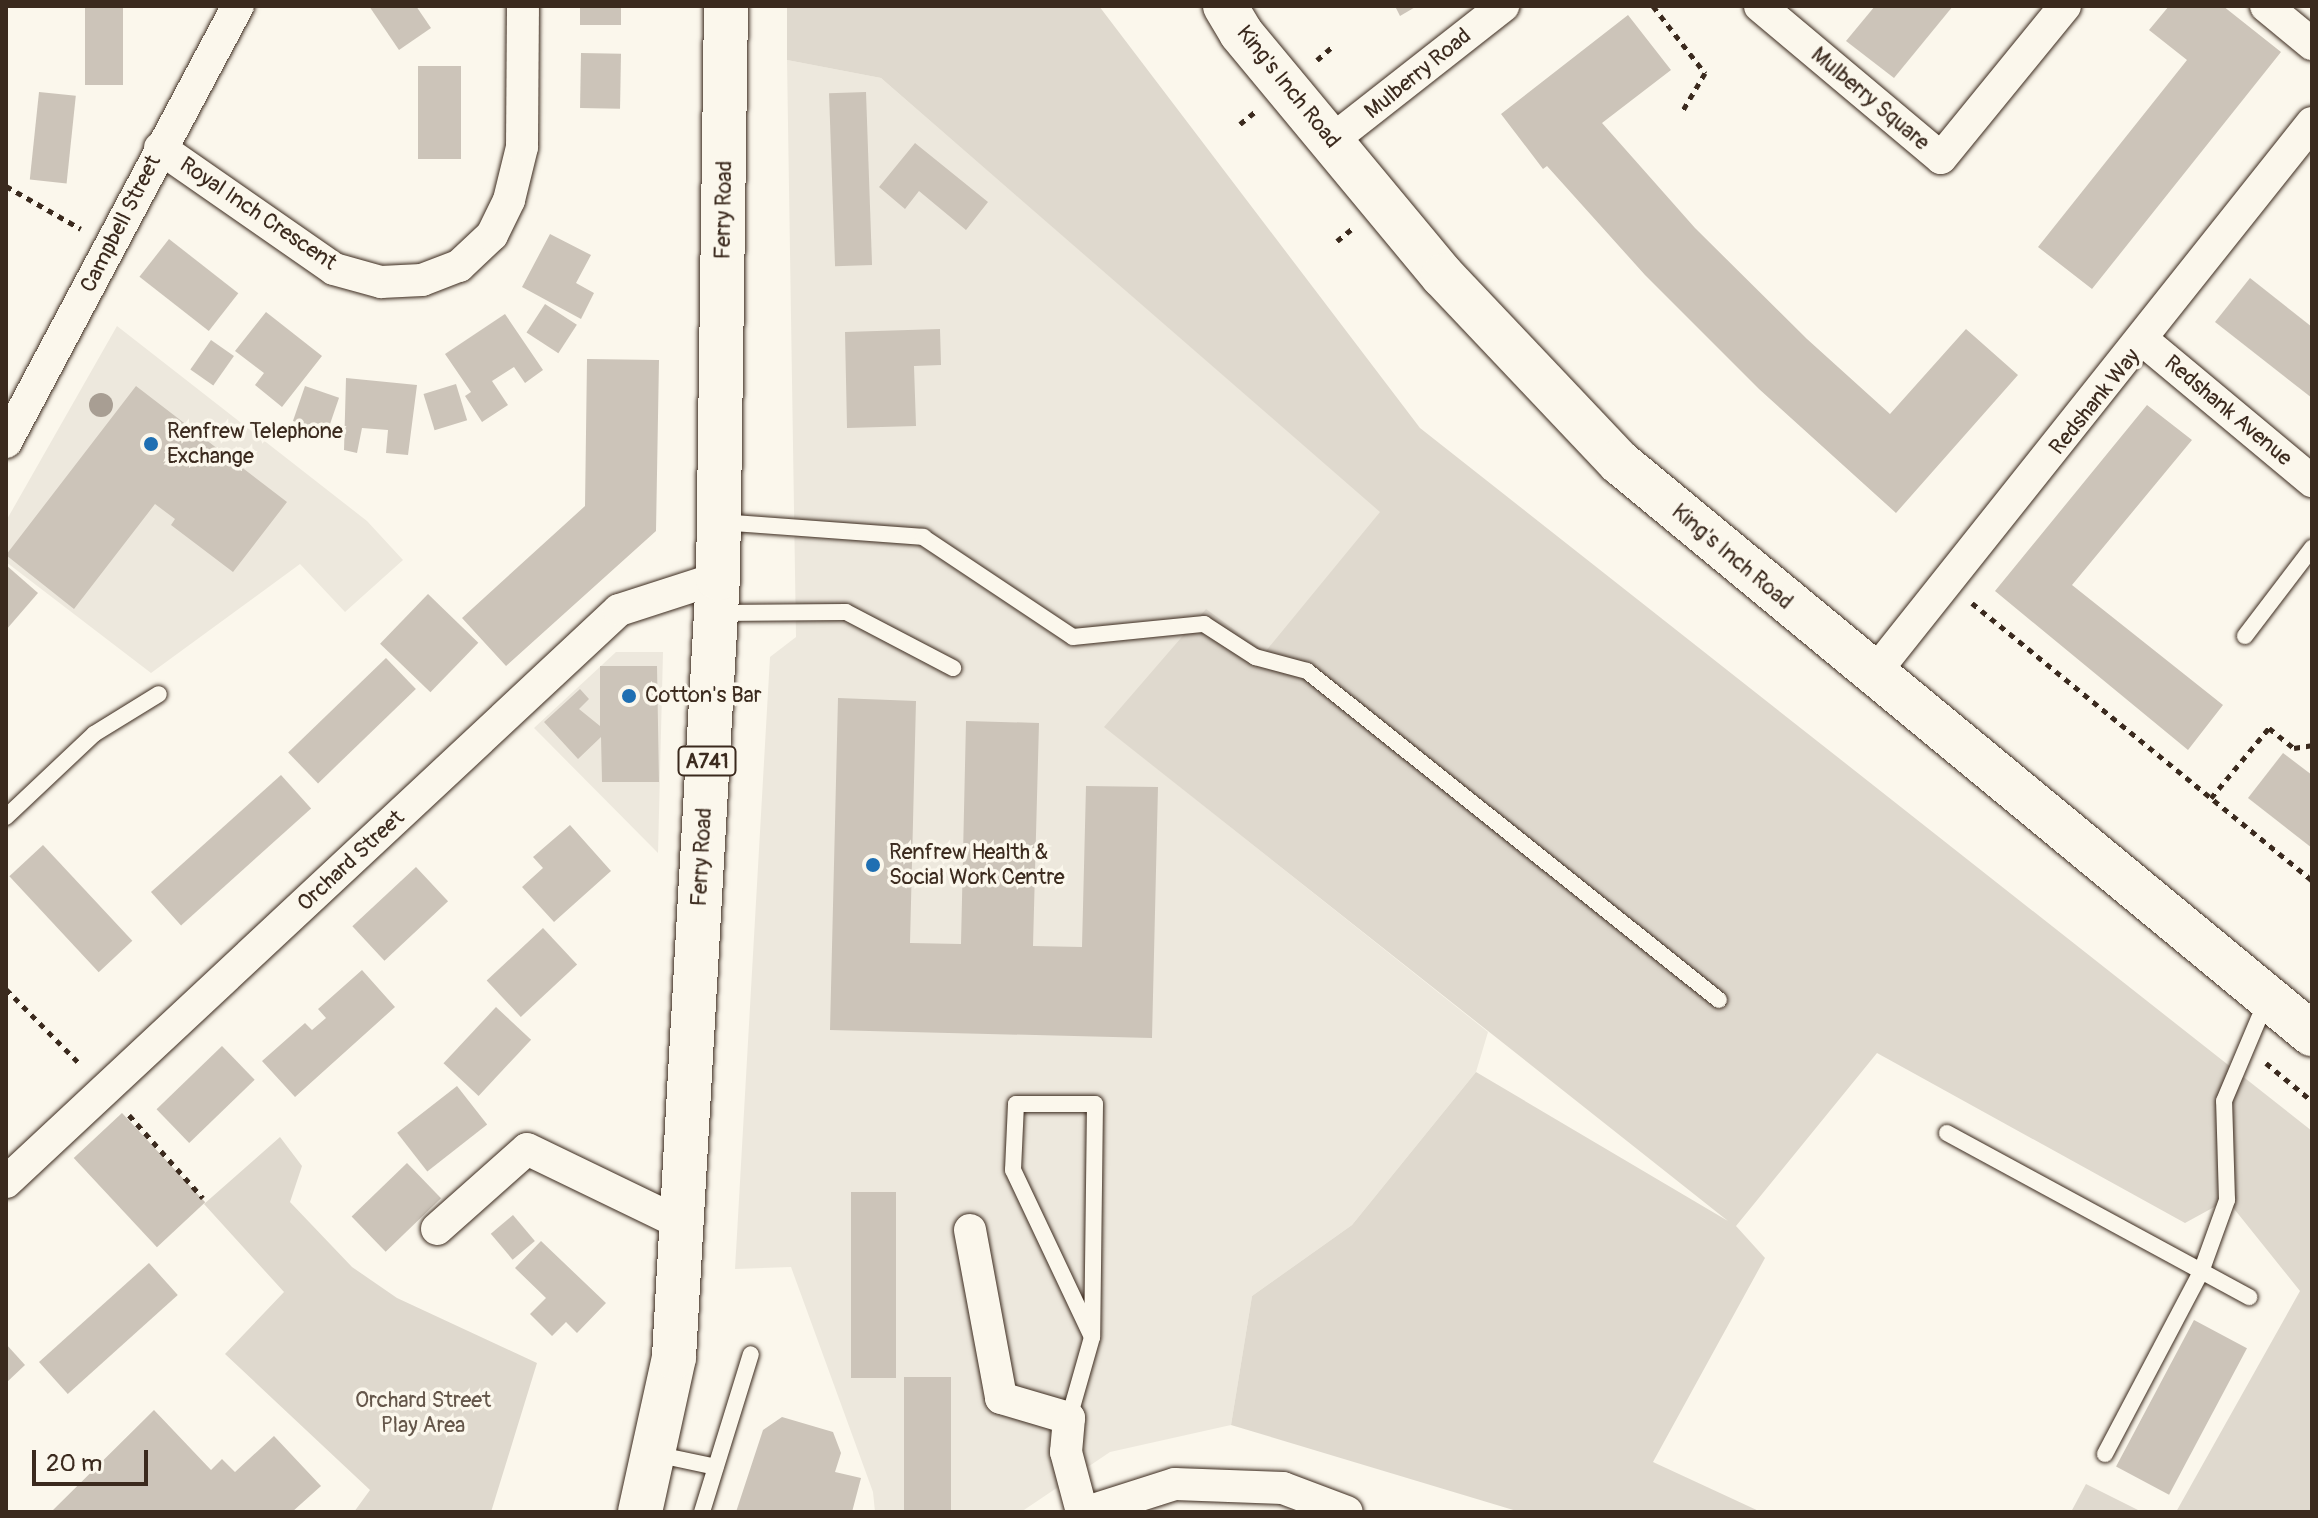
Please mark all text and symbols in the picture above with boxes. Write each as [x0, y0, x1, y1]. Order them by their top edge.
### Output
street label: King's Inch Road [1231, 20, 1345, 154]
street label: Mulberry Road [1359, 23, 1477, 125]
street label: Mulberry Square [1805, 42, 1935, 156]
street label: Campbell Street [75, 151, 167, 297]
street label: Royal Inch Crescent [175, 152, 341, 276]
street label: Ferry Road [710, 160, 738, 260]
street label: Redshank Way [2044, 344, 2146, 460]
street label: Redshank Avenue [2159, 350, 2297, 472]
place label: Renfrew Telephone Exchange [167, 418, 343, 470]
marker: Renfrew Telephone Exchange [142, 435, 160, 453]
street label: King's Inch Road [1666, 499, 1798, 615]
place label: Cotton's Bar [645, 683, 762, 709]
marker: Cotton's Bar [620, 687, 638, 705]
road number: A741 [677, 745, 737, 777]
street label: Orchard Street [292, 805, 410, 917]
street label: Ferry Road [686, 807, 718, 907]
place label: Renfrew Health & Social Work Centre [889, 839, 1065, 890]
marker: Renfrew Health & Social Work Centre [864, 856, 882, 874]
park label: Orchard Street Play Area [355, 1387, 491, 1438]
scale bar [36, 1434, 152, 1484]
text: 20 m [46, 1449, 102, 1478]

